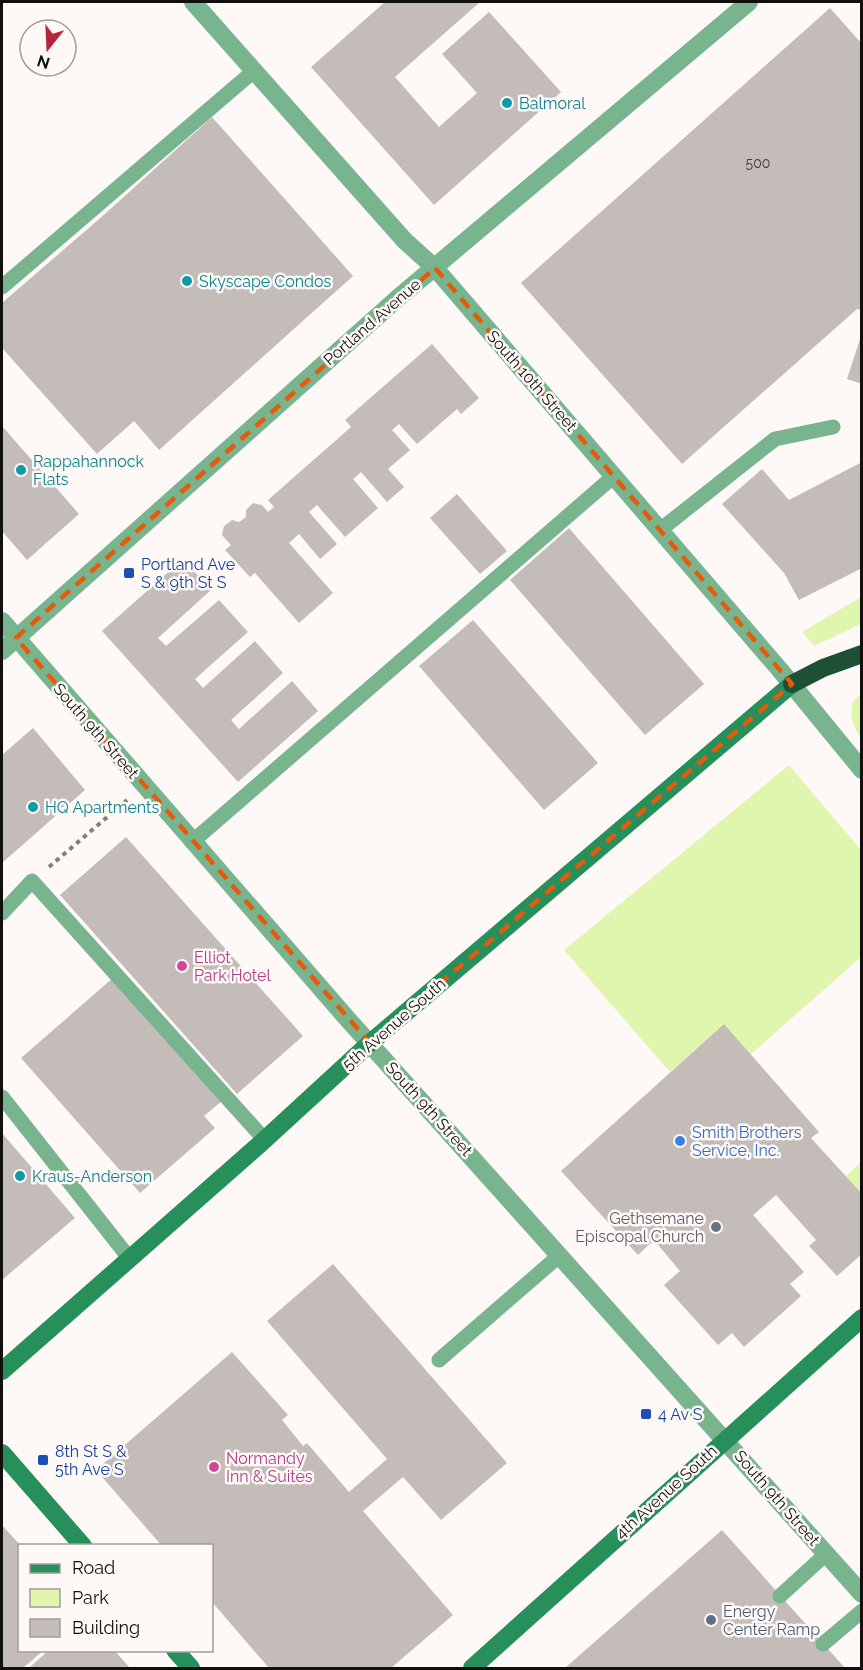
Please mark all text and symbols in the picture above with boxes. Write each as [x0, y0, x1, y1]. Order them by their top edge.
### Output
north arrow [18, 18, 78, 78]
text: N [35, 51, 52, 73]
place label: Balmoral [519, 94, 586, 113]
marker: Balmoral [500, 96, 514, 110]
house number: 500 [746, 155, 770, 171]
place label: Skyscape Condos [199, 272, 332, 291]
marker: Skyscape Condos [180, 274, 194, 288]
street label: Portland Avenue [320, 275, 424, 369]
street label: South 10th Street [483, 327, 581, 436]
place label: Rappahannock Flats [33, 452, 145, 489]
marker: Rappahannock Flats [14, 463, 28, 477]
place label: Portland Ave S & 9th St S [141, 555, 235, 592]
marker: Portland Ave S & 9th St S [122, 566, 136, 580]
street label: South 9th Street [49, 679, 143, 783]
place label: HQ Apartments [45, 798, 159, 817]
marker: HQ Apartments [26, 800, 40, 814]
place label: Elliot Park Hotel [194, 948, 271, 985]
marker: Elliot Park Hotel [175, 959, 189, 973]
street label: 5th Avenue South [338, 974, 450, 1074]
street label: South 9th Street [382, 1058, 477, 1160]
place label: Smith Brothers Service, Inc. [692, 1123, 802, 1160]
marker: Smith Brothers Service, Inc. [673, 1134, 687, 1148]
place label: Kraus-Anderson [32, 1167, 152, 1186]
marker: Kraus-Anderson [13, 1169, 27, 1183]
place label: Gethsemane Episcopal Church [575, 1209, 704, 1246]
marker: Gethsemane Episcopal Church [709, 1220, 723, 1234]
place label: 4 Av S [658, 1405, 703, 1424]
marker: 4 Av S [639, 1407, 653, 1421]
street label: 4th Avenue South [611, 1441, 721, 1543]
place label: 8th St S & 5th Ave S [55, 1442, 127, 1479]
street label: South 9th Street [730, 1446, 824, 1550]
place label: Normandy Inn & Suites [226, 1449, 313, 1486]
marker: 8th St S & 5th Ave S [36, 1453, 50, 1467]
marker: Normandy Inn & Suites [207, 1460, 221, 1474]
legend [18, 1544, 213, 1652]
text: Road [72, 1557, 115, 1578]
text: Park [72, 1587, 109, 1608]
place label: Energy Center Ramp [723, 1602, 820, 1639]
marker: Energy Center Ramp [704, 1613, 718, 1627]
text: Building [72, 1617, 140, 1638]

